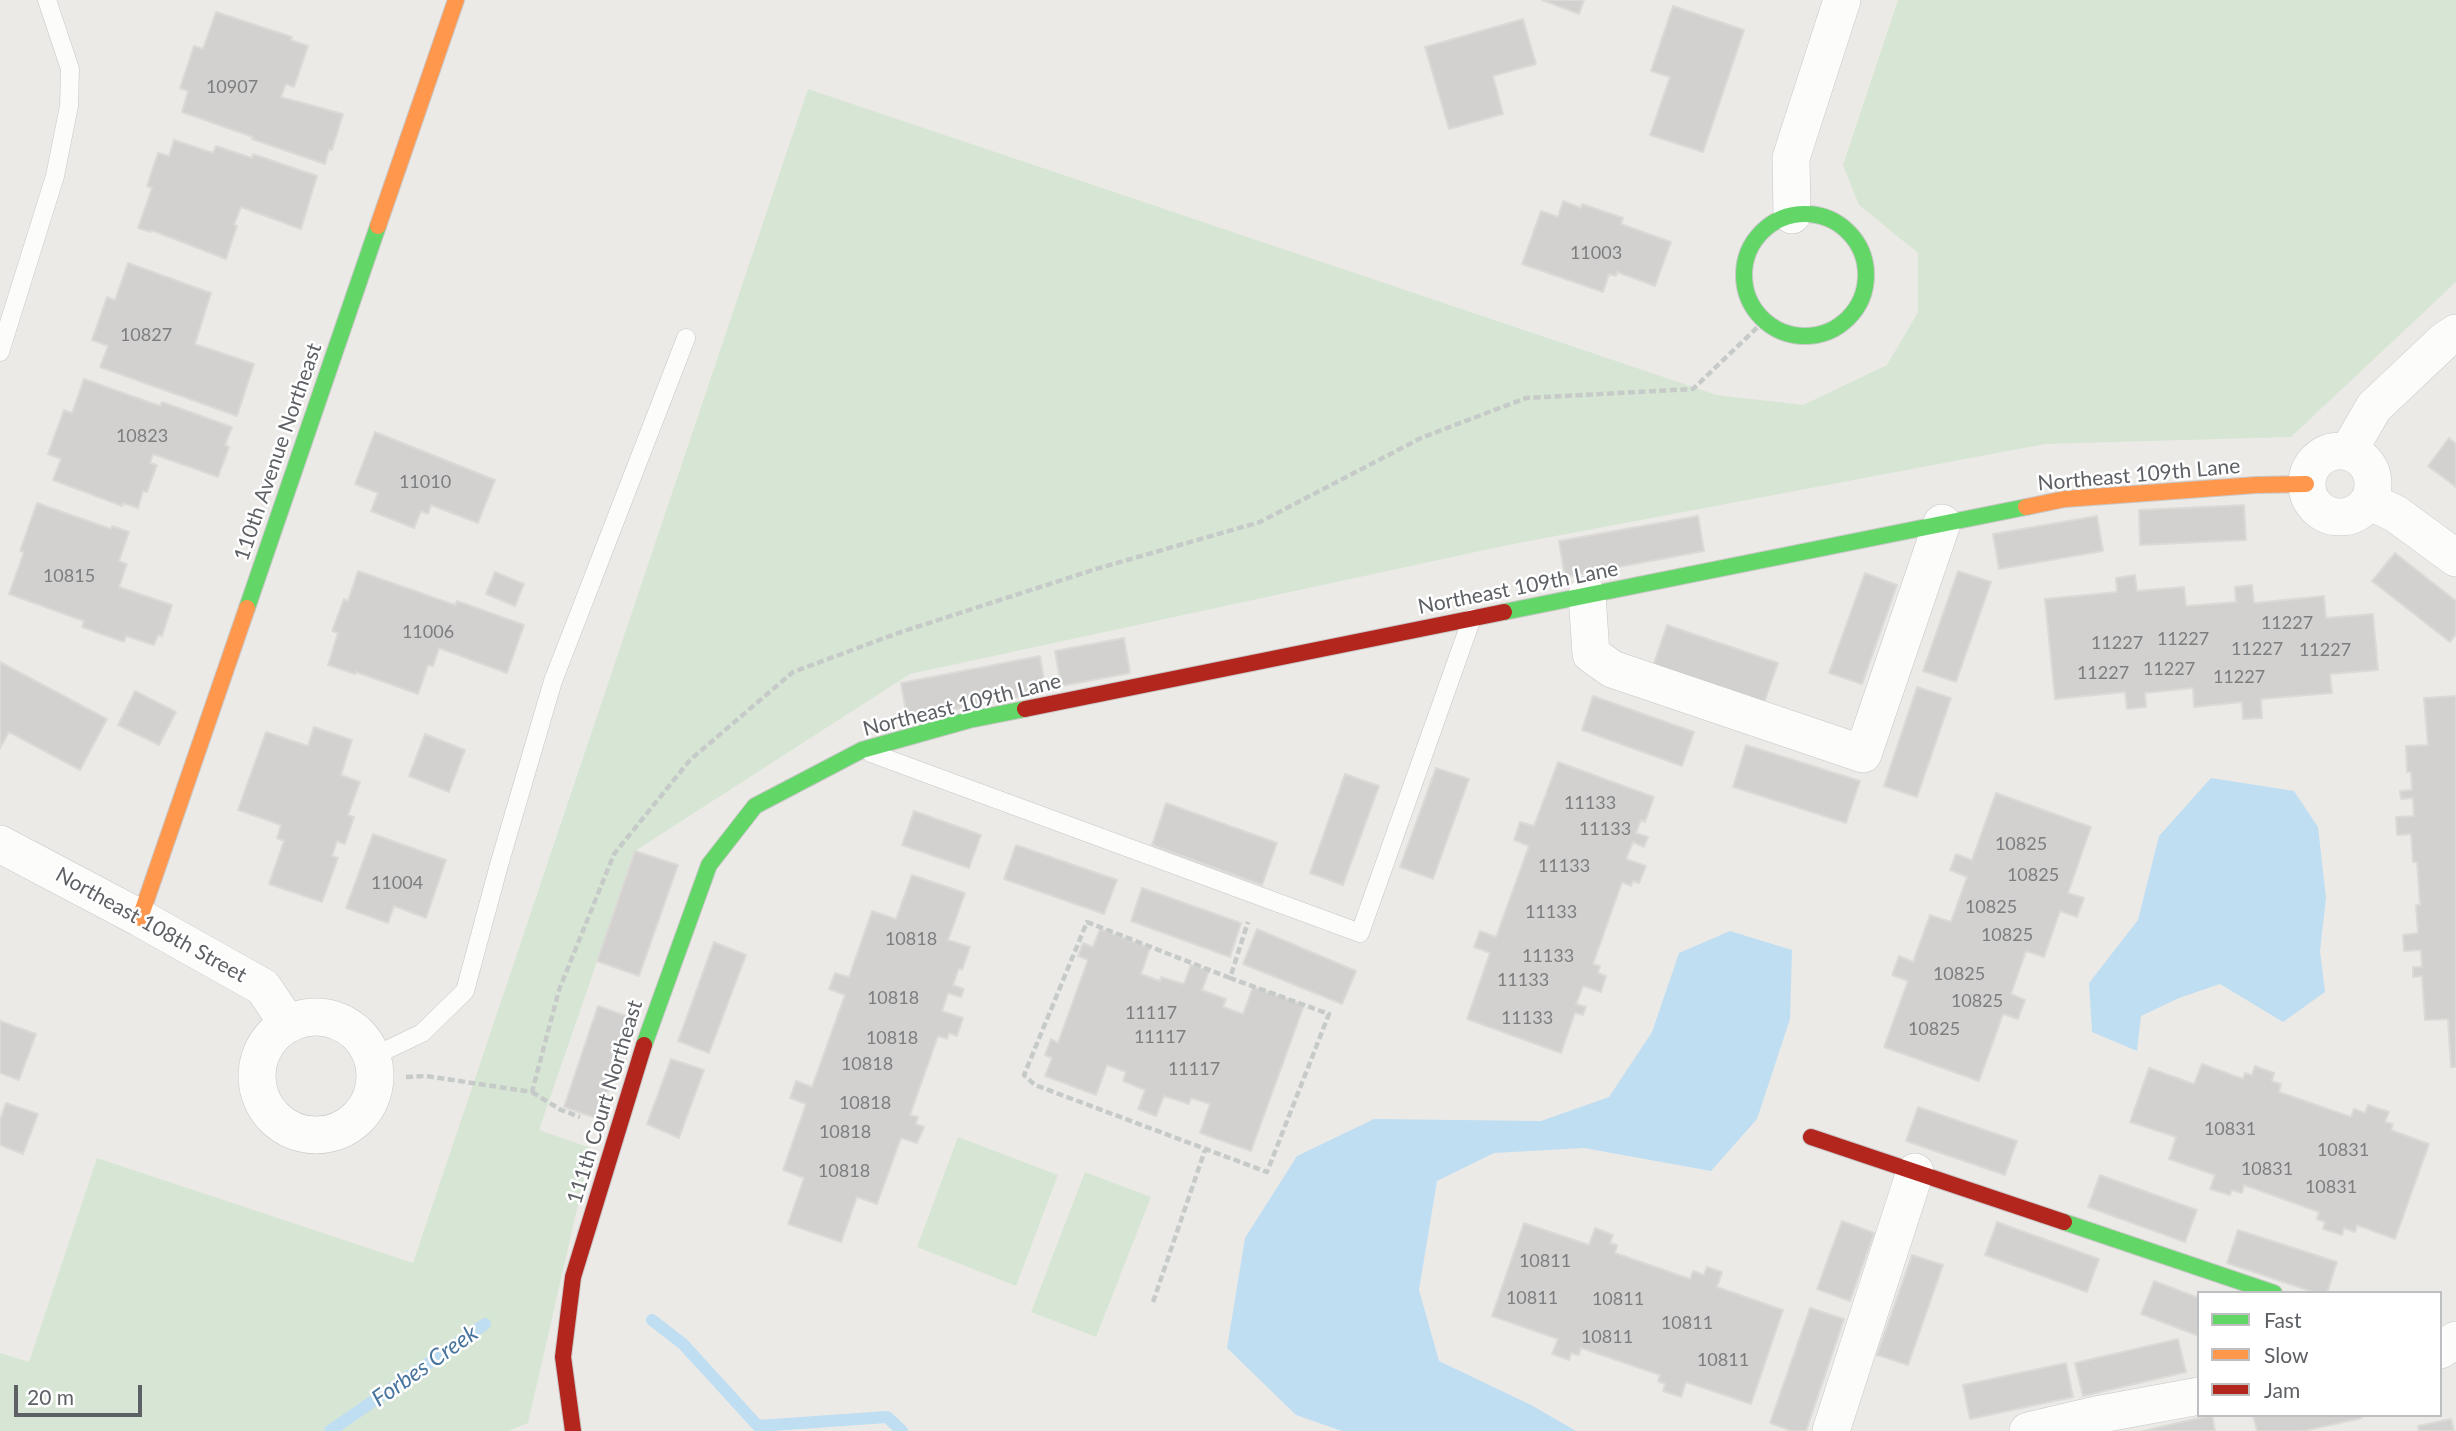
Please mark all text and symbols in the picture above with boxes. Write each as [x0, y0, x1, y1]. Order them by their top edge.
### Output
house number: 10907 [206, 76, 258, 98]
house number: 11003 [1570, 242, 1622, 264]
house number: 10827 [120, 324, 172, 346]
street label: 110th Avenue Northeast [229, 340, 327, 564]
house number: 10823 [116, 425, 168, 447]
street label: Northeast 109th Lane [2037, 454, 2241, 496]
house number: 11010 [399, 471, 451, 493]
street label: Northeast 109th Lane [1416, 556, 1620, 620]
house number: 10815 [43, 565, 95, 587]
house number: 11227 [2261, 612, 2313, 634]
house number: 11006 [402, 621, 454, 643]
house number: 11227 [2157, 628, 2209, 650]
house number: 11227 [2091, 632, 2143, 654]
house number: 11227 [2231, 638, 2283, 660]
house number: 11227 [2299, 639, 2351, 661]
house number: 11227 [2143, 658, 2195, 680]
house number: 11227 [2077, 662, 2129, 684]
house number: 11227 [2213, 666, 2265, 688]
street label: Northeast 109th Lane [860, 668, 1064, 742]
house number: 11133 [1564, 792, 1616, 814]
house number: 11133 [1579, 818, 1631, 840]
house number: 10825 [1995, 833, 2047, 855]
house number: 11133 [1538, 855, 1590, 877]
street label: Northeast 108th Street [51, 862, 251, 988]
house number: 10825 [2007, 864, 2059, 886]
house number: 11004 [371, 872, 423, 894]
house number: 10825 [1965, 896, 2017, 918]
house number: 11133 [1525, 901, 1577, 923]
house number: 10825 [1981, 924, 2033, 946]
house number: 10818 [885, 928, 937, 950]
house number: 11133 [1522, 945, 1574, 967]
house number: 10825 [1933, 963, 1985, 985]
house number: 11133 [1497, 969, 1549, 991]
house number: 10818 [867, 987, 919, 1009]
house number: 10825 [1951, 990, 2003, 1012]
street label: 111th Court Northeast [562, 997, 648, 1207]
house number: 11117 [1125, 1002, 1177, 1024]
house number: 11133 [1501, 1007, 1553, 1029]
house number: 10825 [1908, 1018, 1960, 1040]
house number: 11117 [1134, 1026, 1186, 1048]
house number: 10818 [866, 1027, 918, 1049]
house number: 10818 [841, 1053, 893, 1075]
house number: 11117 [1168, 1058, 1220, 1080]
house number: 10818 [839, 1092, 891, 1114]
house number: 10831 [2204, 1118, 2256, 1140]
house number: 10818 [819, 1121, 871, 1143]
house number: 10831 [2317, 1139, 2369, 1161]
house number: 10831 [2241, 1158, 2293, 1180]
house number: 10818 [818, 1160, 870, 1182]
house number: 10831 [2305, 1176, 2357, 1198]
house number: 10811 [1519, 1250, 1571, 1272]
house number: 10811 [1506, 1287, 1558, 1309]
house number: 10811 [1592, 1288, 1644, 1310]
legend [2197, 1291, 2442, 1417]
text: Fast [2264, 1307, 2301, 1332]
house number: 10811 [1661, 1312, 1713, 1334]
water label: Forbes Creek [367, 1319, 483, 1413]
house number: 10811 [1581, 1326, 1633, 1348]
text: Slow [2264, 1342, 2308, 1367]
house number: 10811 [1697, 1349, 1749, 1371]
scale bar [18, 1372, 145, 1416]
text: Jam [2264, 1377, 2300, 1402]
text: 20 m [27, 1384, 74, 1409]

